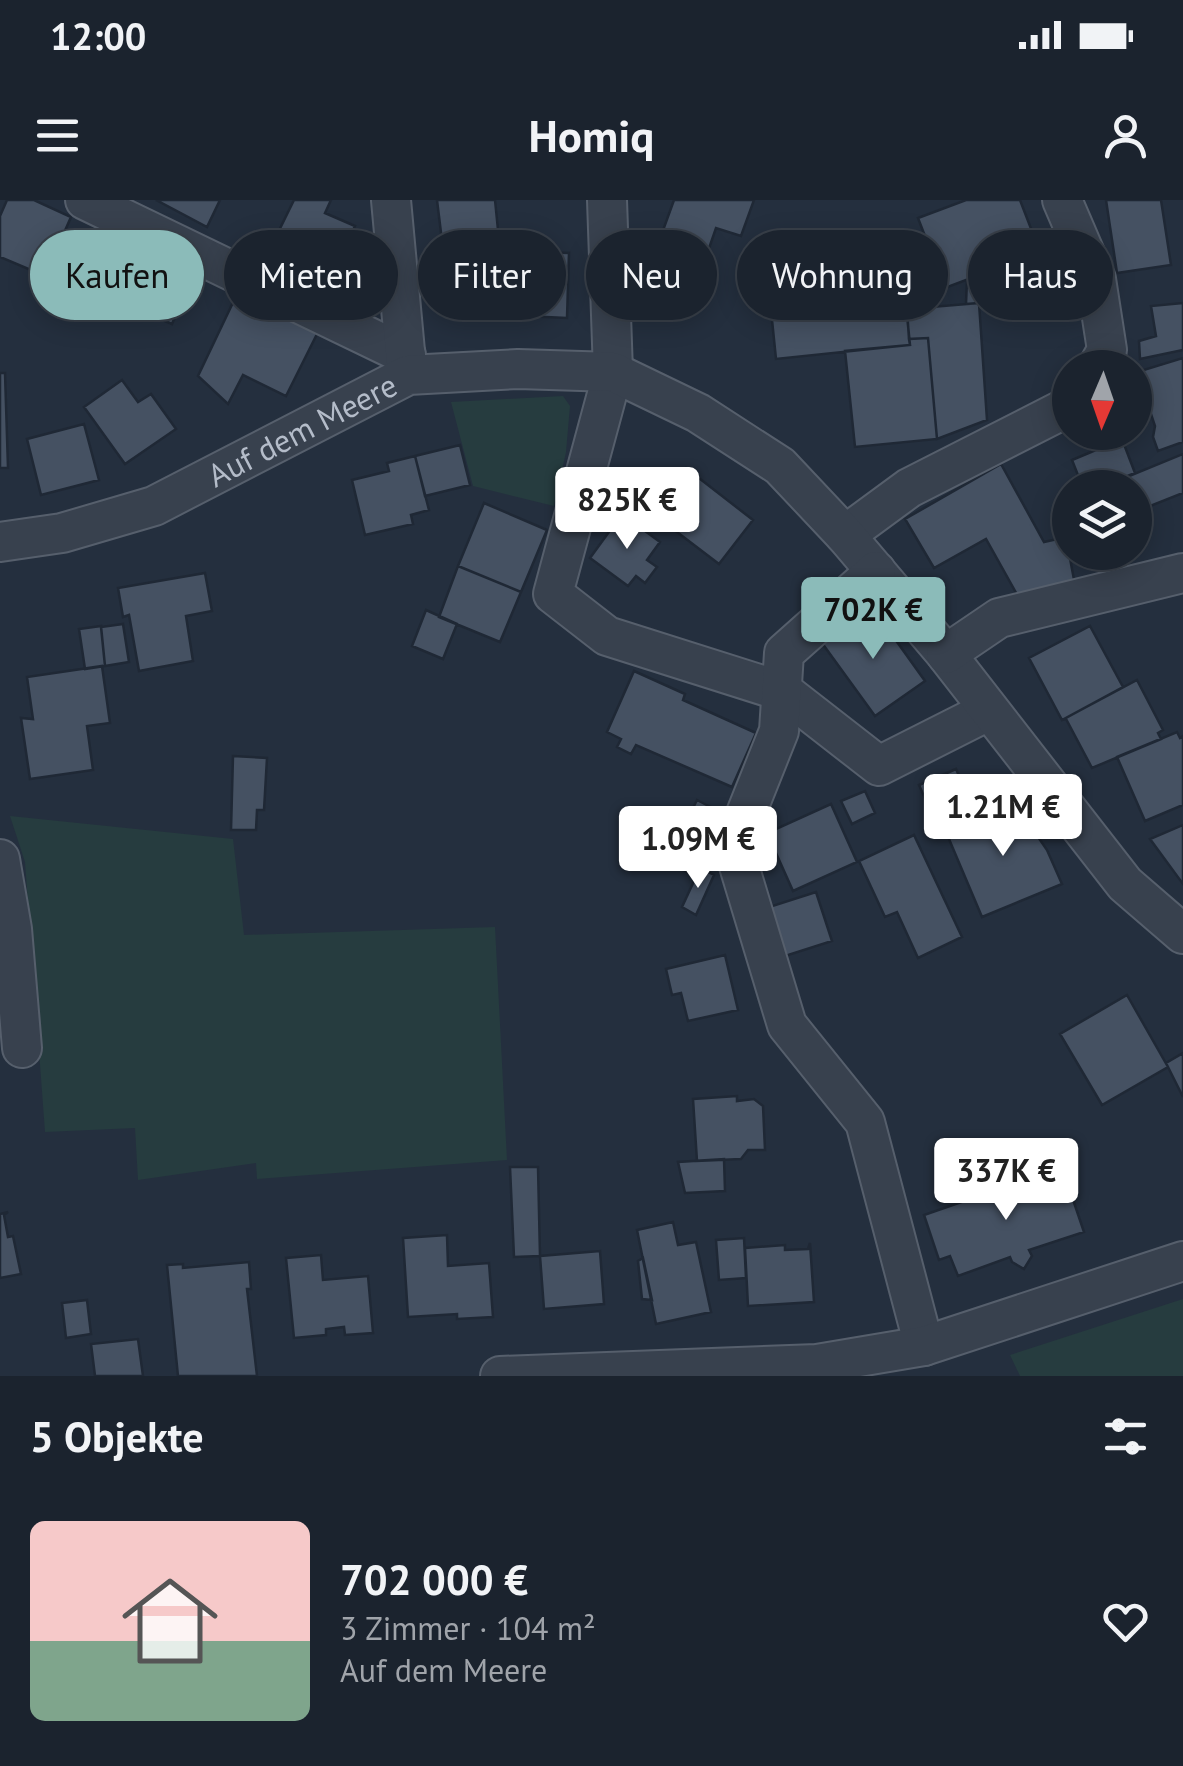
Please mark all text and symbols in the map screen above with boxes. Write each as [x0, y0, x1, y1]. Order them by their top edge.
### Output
text: 12:00 [50, 11, 146, 60]
text: Homiq [529, 106, 654, 164]
icon: menu [30, 108, 85, 163]
icon: person [1098, 108, 1153, 163]
chip: Kaufen [30, 230, 204, 320]
chip: Mieten [224, 230, 398, 320]
chip: Filter [418, 230, 566, 320]
chip: Neu [586, 230, 717, 320]
chip: Wohnung [737, 230, 948, 320]
chip: Haus [968, 230, 1113, 320]
north arrow [1052, 350, 1152, 450]
map controls [1052, 350, 1152, 570]
street label: Auf dem Meere [200, 363, 404, 496]
pin: 825K € [546, 467, 708, 552]
button: layers [1052, 470, 1152, 570]
text: 825K € [577, 478, 677, 520]
pin: 702K € [792, 577, 954, 662]
text: 702K € [823, 588, 923, 630]
pin: 1.21M € [911, 774, 1095, 859]
text: 1.21M € [946, 785, 1060, 827]
pin: 1.09M € [606, 806, 790, 891]
text: 1.09M € [641, 817, 755, 859]
pin: 337K € [925, 1138, 1087, 1223]
text: 337K € [956, 1149, 1056, 1191]
text: 5 Objekte [30, 1409, 204, 1464]
icon: filters [1098, 1409, 1153, 1464]
text: 702 000 € [340, 1552, 528, 1607]
icon: home [110, 1561, 230, 1681]
icon: heart [1098, 1594, 1153, 1649]
text: 3 Zimmer · 104 m² [340, 1607, 596, 1649]
text: Auf dem Meere [340, 1649, 547, 1691]

